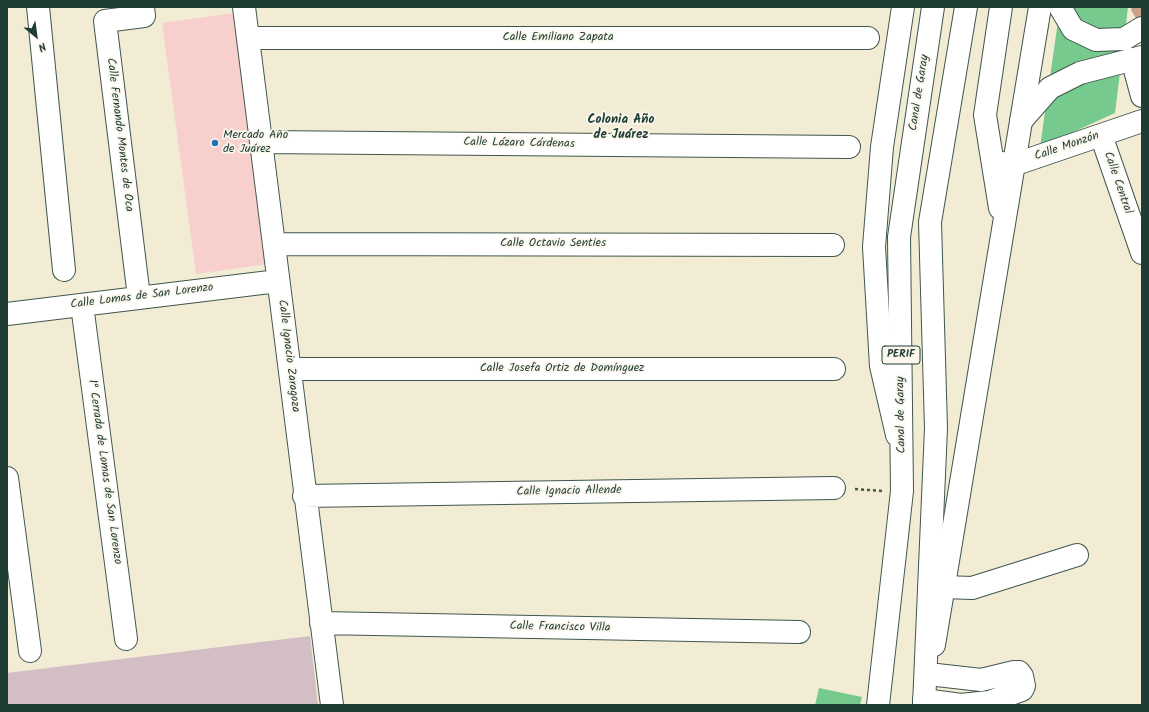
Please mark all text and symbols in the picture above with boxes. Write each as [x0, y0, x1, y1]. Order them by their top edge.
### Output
north arrow [16, 16, 56, 56]
street label: Calle Emiliano Zapata [502, 31, 614, 45]
text: N [34, 37, 49, 56]
street label: Canal de Garay [907, 54, 933, 132]
street label: Calle Fernando Montes de Oca [102, 57, 136, 213]
district label: Colonia Año de Juárez [588, 113, 654, 144]
place label: Mercado Año de Juárez [223, 129, 288, 157]
street label: Calle Monzón [1033, 129, 1101, 165]
street label: Calle Lázaro Cárdenas [463, 136, 575, 152]
marker: Mercado Año de Juárez [210, 138, 220, 148]
street label: Calle Central [1100, 150, 1134, 216]
street label: Calle Octavio Senties [500, 237, 606, 251]
street label: Calle Lomas de San Lorenzo [70, 281, 214, 313]
street label: Calle Ignacio Zaragoza [274, 299, 302, 413]
road number: PERIF [882, 346, 920, 364]
street label: Calle Josefa Ortiz de Domínguez [480, 362, 644, 376]
street label: Canal de Garay [894, 376, 910, 454]
street label: 1° Cerrada de Lomas de San Lorenzo [84, 379, 124, 565]
street label: Calle Ignacio Allende [516, 484, 622, 500]
street label: Calle Francisco Villa [509, 620, 611, 636]

